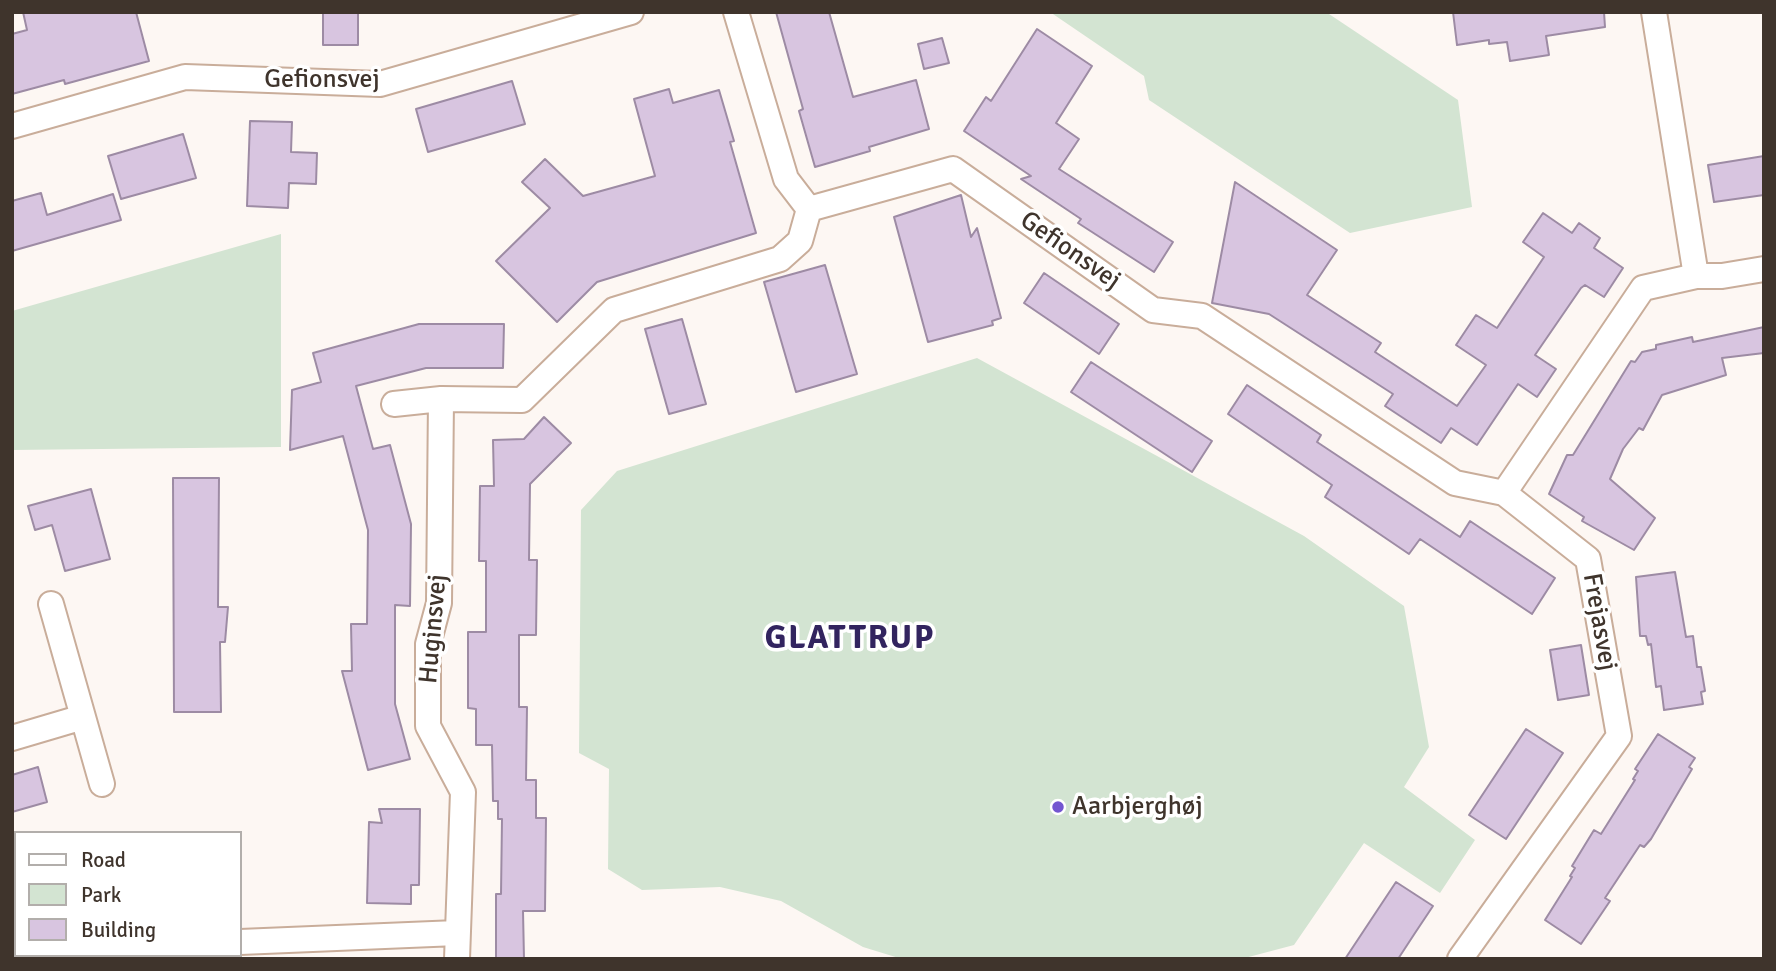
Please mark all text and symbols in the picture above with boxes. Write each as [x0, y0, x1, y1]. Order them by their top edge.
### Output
street label: Gefionsvej [264, 64, 380, 96]
street label: Gefionsvej [1014, 205, 1126, 297]
street label: Frejasvej [1575, 571, 1623, 673]
street label: Huginsvej [414, 573, 454, 685]
district label: GLATTRUP [766, 619, 934, 659]
place label: Aarbjerghøj [1072, 791, 1203, 823]
marker: Aarbjerghøj [1050, 799, 1066, 815]
legend [14, 831, 242, 957]
text: Road [81, 847, 126, 873]
text: Park [81, 882, 121, 908]
text: Building [81, 917, 156, 943]

